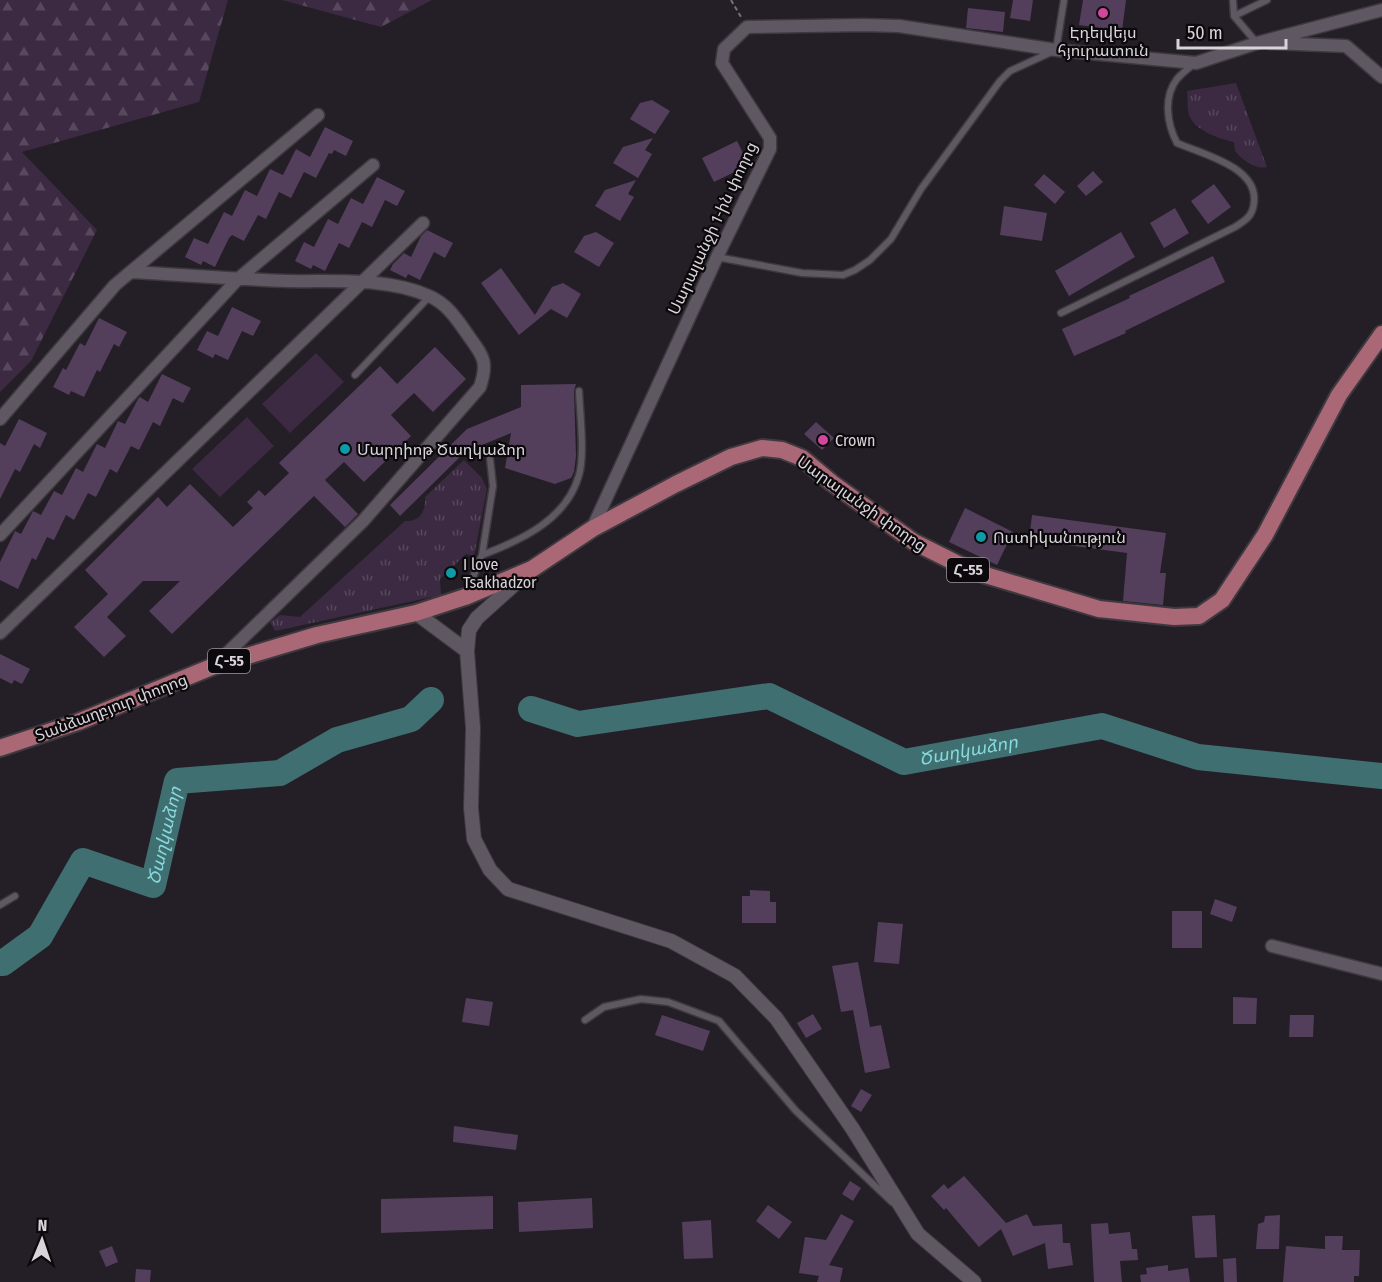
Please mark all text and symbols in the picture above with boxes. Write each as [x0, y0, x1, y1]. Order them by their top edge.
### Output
marker: Էդելվեյս հյուրատուն [1096, 6, 1110, 20]
scale bar [1178, 12, 1286, 50]
text: 50 m [1187, 22, 1223, 44]
place label: Էդելվեյս հյուրատուն [1058, 23, 1148, 60]
street label: Սարալանջի 1-ին փողոց [664, 139, 761, 318]
place label: Crown [835, 431, 875, 450]
marker: Crown [816, 433, 830, 447]
place label: Մարրիոթ Ծաղկաձոր [357, 440, 525, 459]
marker: Մարրիոթ Ծաղկաձոր [338, 442, 352, 456]
street label: Սարալանջի փողոց [793, 452, 930, 555]
place label: Ոստիկանություն [993, 528, 1126, 547]
marker: Ոստիկանություն [974, 530, 988, 544]
place label: I love Tsakhadzor [463, 555, 537, 592]
road number: Հ-55 [947, 558, 989, 582]
marker: I love Tsakhadzor [444, 566, 458, 580]
road number: Հ-55 [208, 649, 250, 673]
street label: Տանձաղբյուր փողոց [32, 670, 190, 745]
water label: Ծաղկաձոր [917, 731, 1020, 770]
water label: Ծաղկաձոր [142, 784, 186, 887]
north arrow [12, 1210, 72, 1270]
text: N [37, 1216, 48, 1235]

